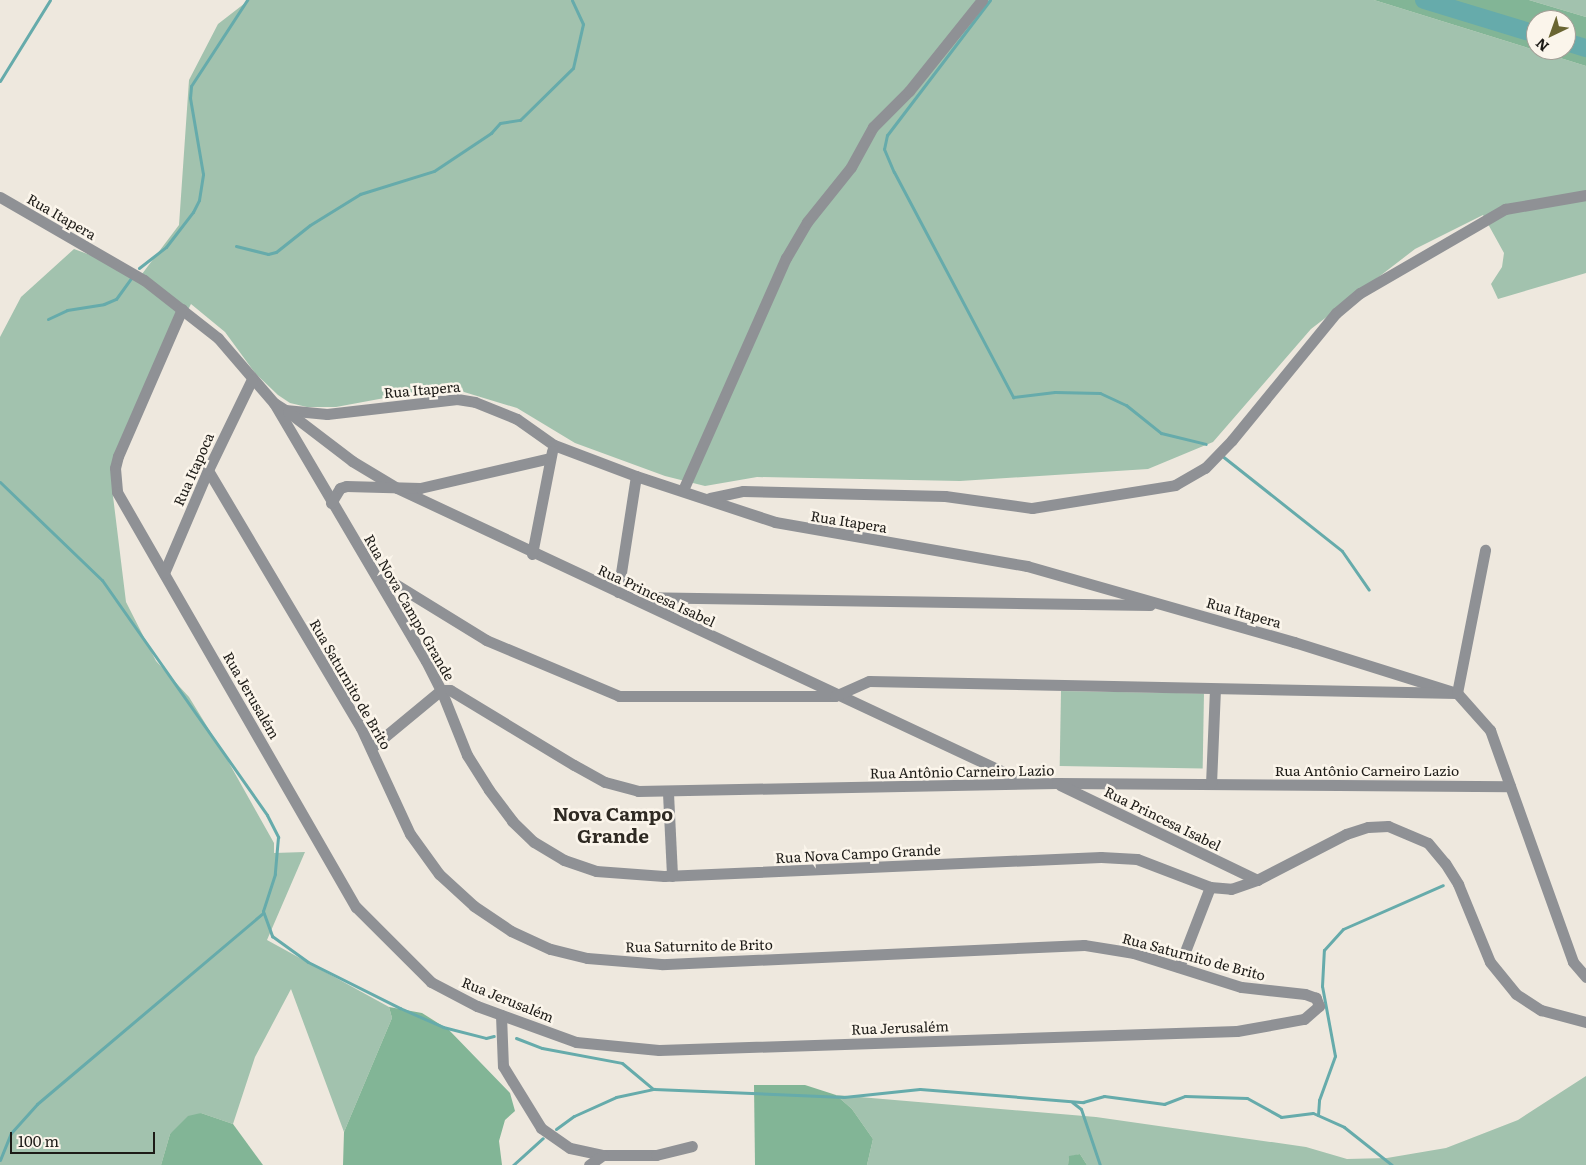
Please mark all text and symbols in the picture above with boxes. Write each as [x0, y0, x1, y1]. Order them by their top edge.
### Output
north arrow [1526, 10, 1576, 60]
text: N [1531, 34, 1553, 57]
street label: Rua Itapera [24, 189, 100, 243]
street label: Rua Itapera [383, 377, 461, 401]
street label: Rua Itapoca [169, 430, 217, 508]
street label: Rua Itapera [810, 507, 888, 535]
street label: Rua Nova Campo Grande [361, 531, 459, 683]
street label: Rua Princesa Isabel [596, 560, 718, 630]
street label: Rua Itapera [1205, 593, 1283, 631]
street label: Rua Saturnito de Brito [307, 616, 395, 752]
street label: Rua Jerusalém [220, 648, 284, 742]
street label: Rua Antônio Carneiro Lazio [870, 761, 1054, 781]
street label: Rua Antônio Carneiro Lazio [1275, 762, 1459, 778]
street label: Rua Princesa Isabel [1102, 782, 1224, 854]
district label: Nova Campo Grande [553, 803, 673, 847]
street label: Rua Nova Campo Grande [775, 840, 941, 866]
street label: Rua Saturnito de Brito [1121, 929, 1267, 983]
street label: Rua Saturnito de Brito [625, 935, 773, 955]
street label: Rua Jerusalém [460, 973, 556, 1025]
street label: Rua Jerusalém [851, 1017, 949, 1037]
scale bar [12, 1122, 158, 1154]
text: 100 m [18, 1129, 59, 1152]

